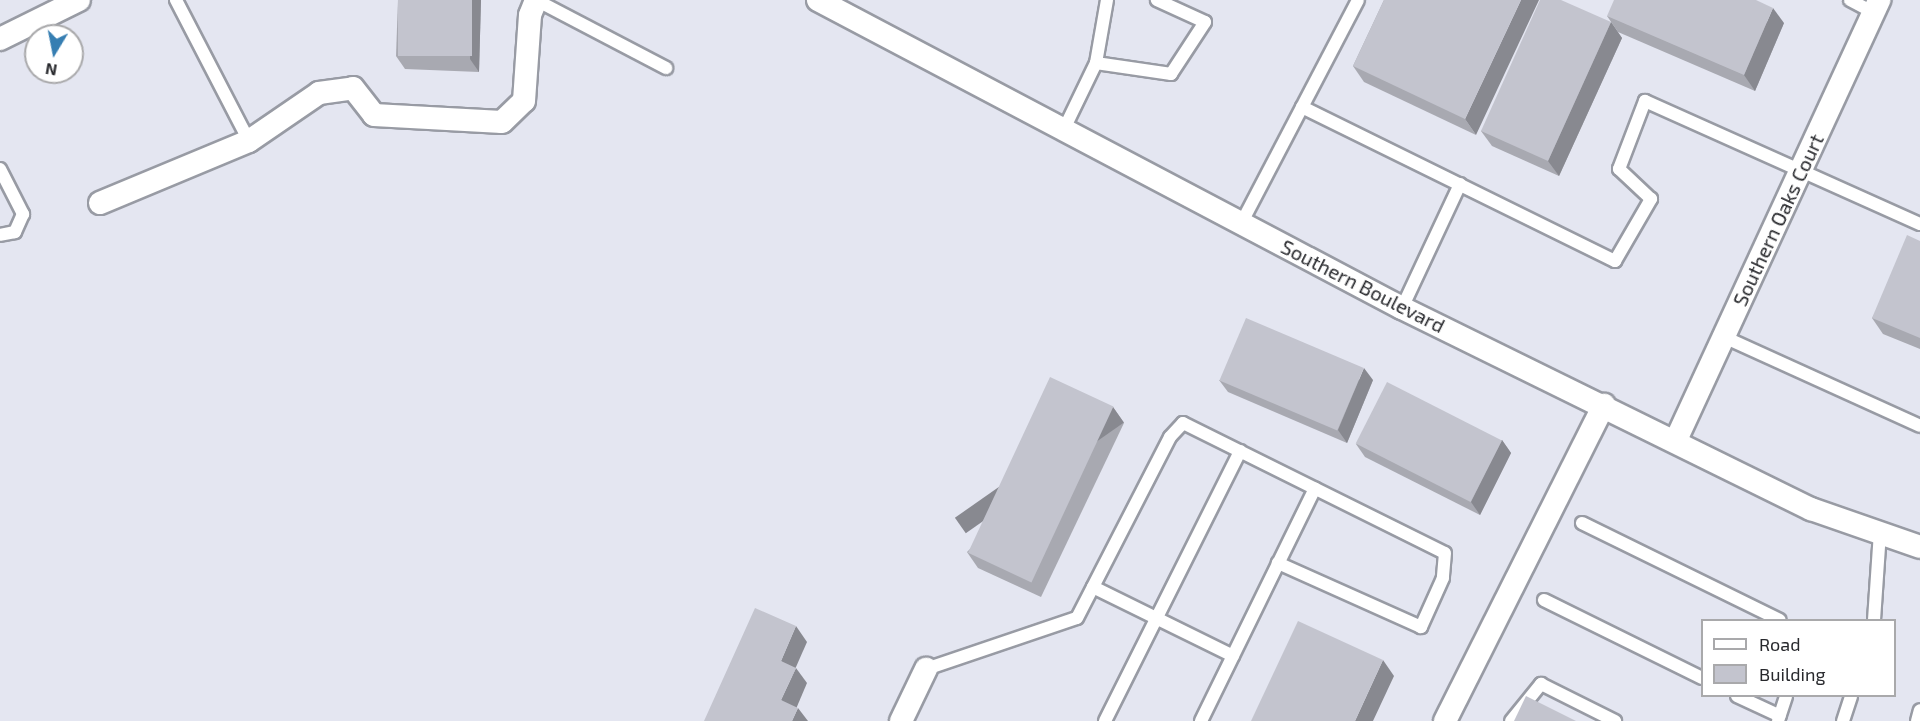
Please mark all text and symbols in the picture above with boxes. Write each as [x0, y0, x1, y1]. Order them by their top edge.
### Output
north arrow [24, 24, 84, 84]
text: N [44, 60, 58, 81]
street label: Southern Oaks Court [1728, 130, 1828, 310]
street label: Southern Boulevard [1277, 234, 1449, 338]
legend [1701, 619, 1896, 697]
text: Road [1759, 633, 1800, 655]
text: Building [1759, 663, 1826, 685]

